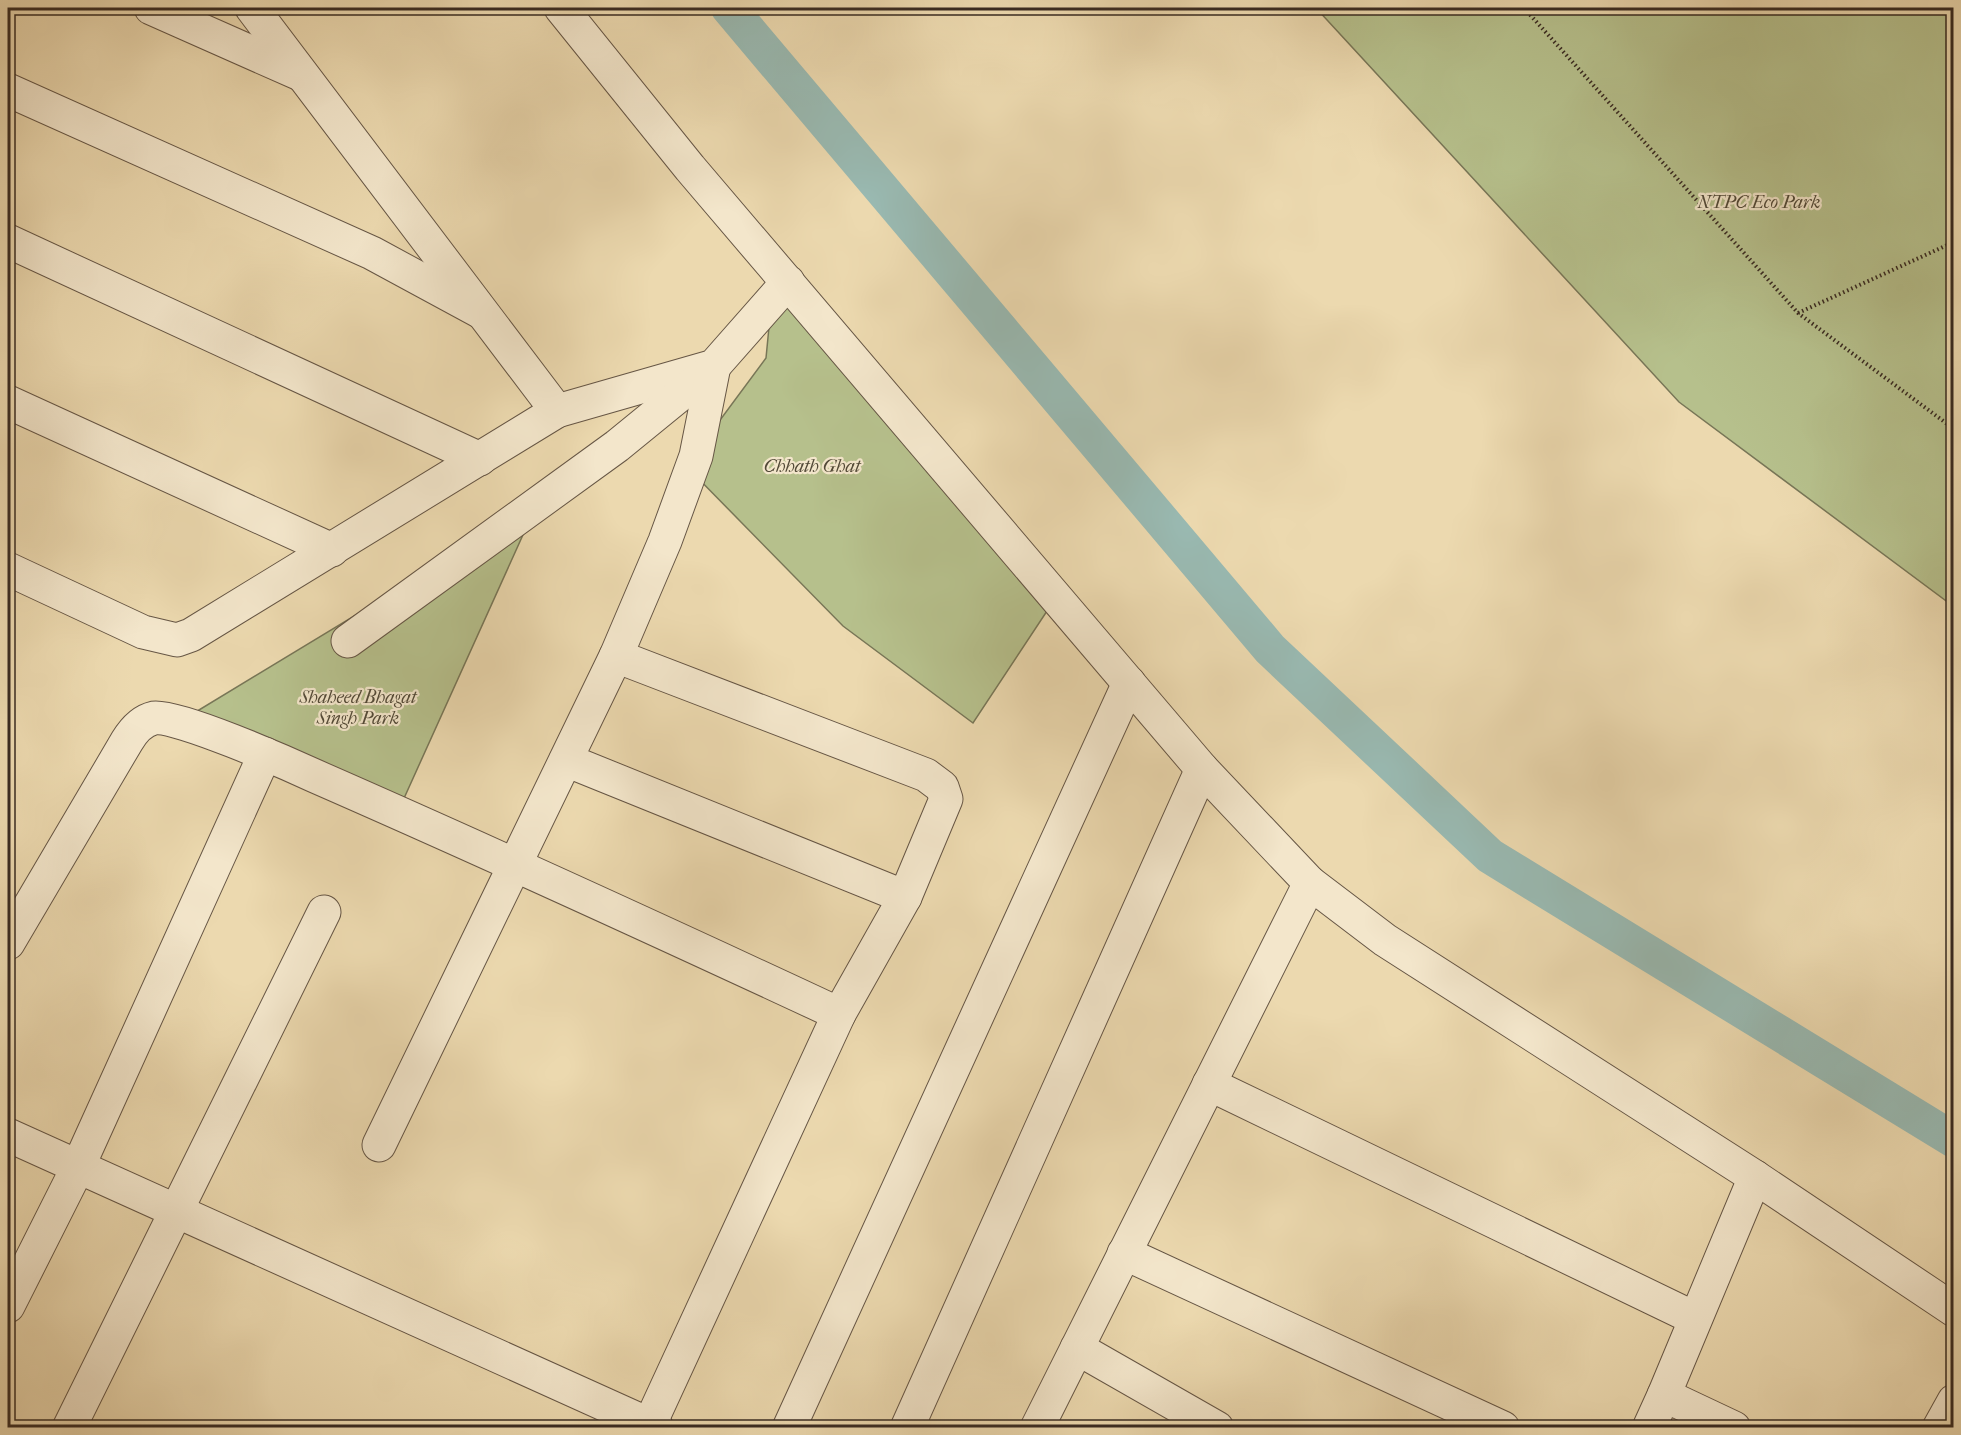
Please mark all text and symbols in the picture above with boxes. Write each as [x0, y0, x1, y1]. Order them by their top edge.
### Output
park label: NTPC Eco Park [1697, 192, 1820, 213]
park label: Chhath Ghat [764, 456, 862, 477]
park label: Shaheed Bhagat Singh Park [298, 687, 418, 729]

